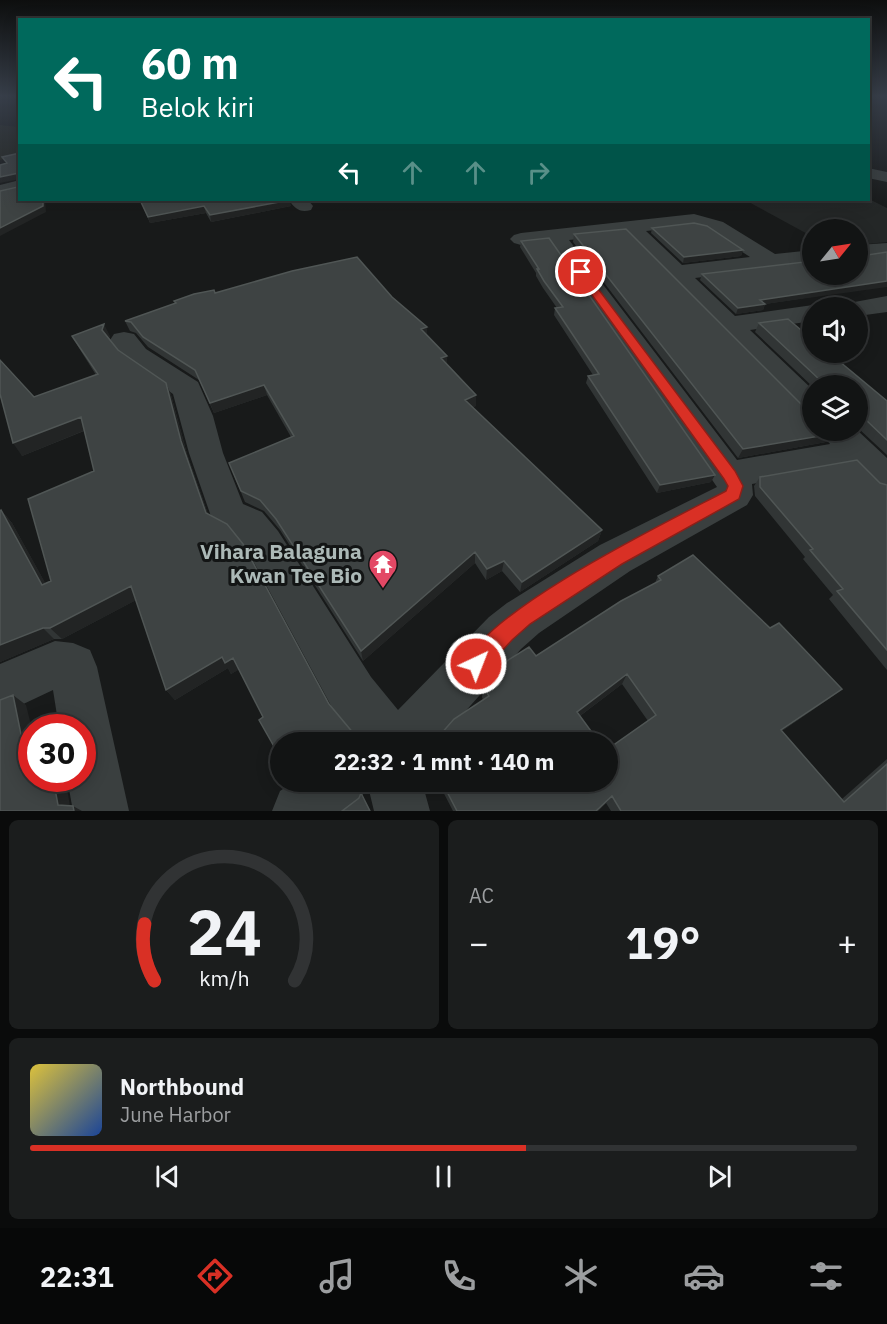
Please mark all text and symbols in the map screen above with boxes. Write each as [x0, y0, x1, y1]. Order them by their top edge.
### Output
text: 60 m [141, 36, 239, 91]
icon: left [42, 42, 120, 120]
text: Belok kiri [141, 89, 254, 124]
icon: left [333, 156, 366, 189]
icon: ahead [396, 156, 429, 189]
icon: ahead [459, 156, 492, 189]
icon: right [522, 156, 555, 189]
north arrow [802, 219, 868, 285]
map controls [802, 219, 868, 441]
pin [555, 246, 606, 297]
icon: arrive [564, 255, 597, 288]
button: sound [802, 297, 868, 363]
button: layers [802, 375, 868, 441]
place label: Vihara Balaguna Kwan Tee Bio [200, 537, 362, 589]
temple icon: Vihara Balaguna Kwan Tee Bio [367, 548, 399, 590]
position arrow [444, 632, 508, 696]
speed limit sign: 30 [18, 714, 96, 792]
text: 22:32 · 1 mnt · 140 m [334, 747, 554, 776]
text: AC [469, 882, 494, 909]
text: 24 [187, 891, 261, 972]
text: 19° [625, 913, 701, 971]
text: − [469, 921, 489, 964]
text: + [837, 921, 857, 964]
text: km/h [199, 965, 249, 993]
text: Northbound [120, 1072, 244, 1101]
text: June Harbor [120, 1101, 231, 1128]
icon: previous [151, 1160, 184, 1193]
icon: pause [427, 1160, 460, 1193]
icon: next [703, 1160, 736, 1193]
icon: directions [194, 1255, 236, 1297]
icon: music [316, 1255, 358, 1297]
icon: phone [438, 1255, 480, 1297]
icon: climate [560, 1255, 602, 1297]
icon: car [683, 1255, 725, 1297]
icon: filters [805, 1255, 847, 1297]
text: 22:31 [40, 1259, 114, 1294]

